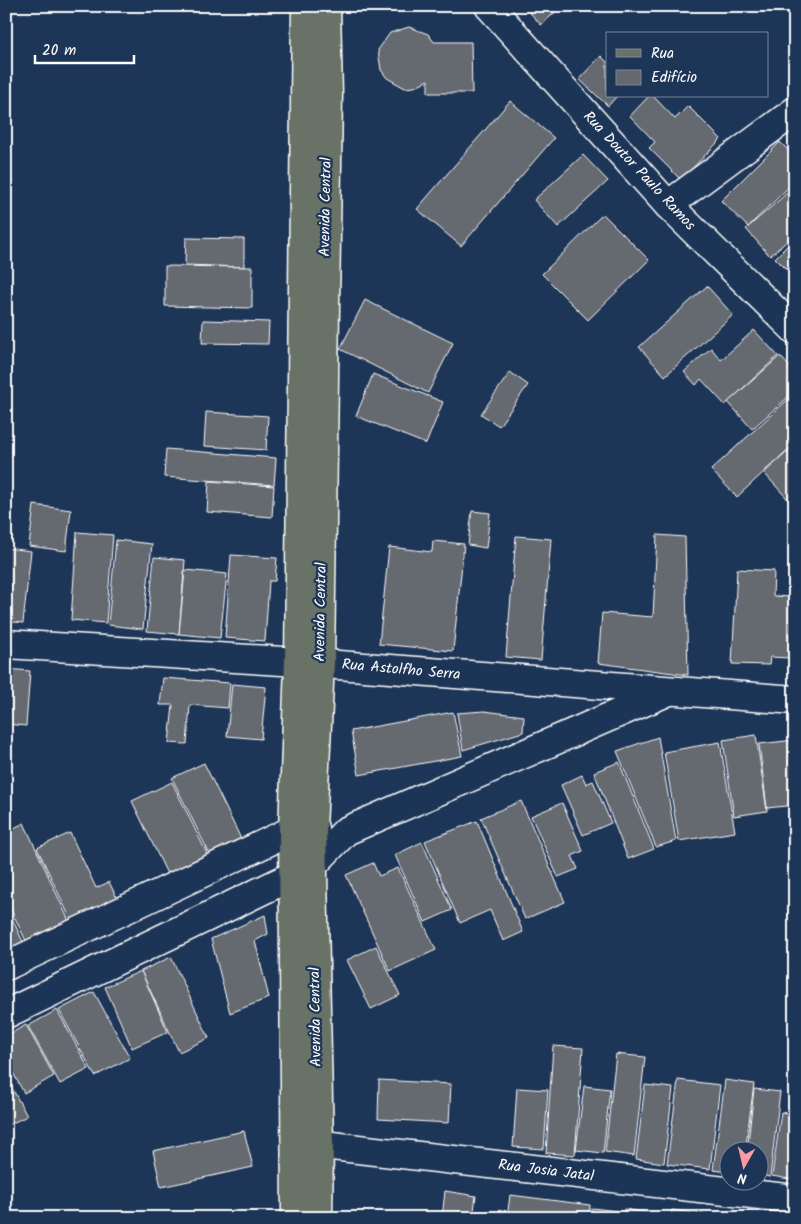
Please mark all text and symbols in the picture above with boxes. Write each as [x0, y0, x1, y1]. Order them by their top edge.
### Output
scale bar [35, 32, 134, 64]
legend [606, 32, 768, 98]
text: 20 m [42, 39, 76, 63]
text: Rua [651, 42, 674, 66]
text: Edifício [651, 66, 697, 90]
street label: Rua Doutor Paulo Ramos [577, 106, 701, 237]
street label: Avenida Central [313, 157, 339, 257]
street label: Avenida Central [308, 562, 334, 662]
street label: Rua Astolfho Serra [341, 653, 461, 687]
street label: Avenida Central [303, 967, 329, 1067]
north arrow [718, 1142, 768, 1192]
street label: Rua Josia Jatal [497, 1153, 596, 1189]
text: N [736, 1166, 748, 1189]

